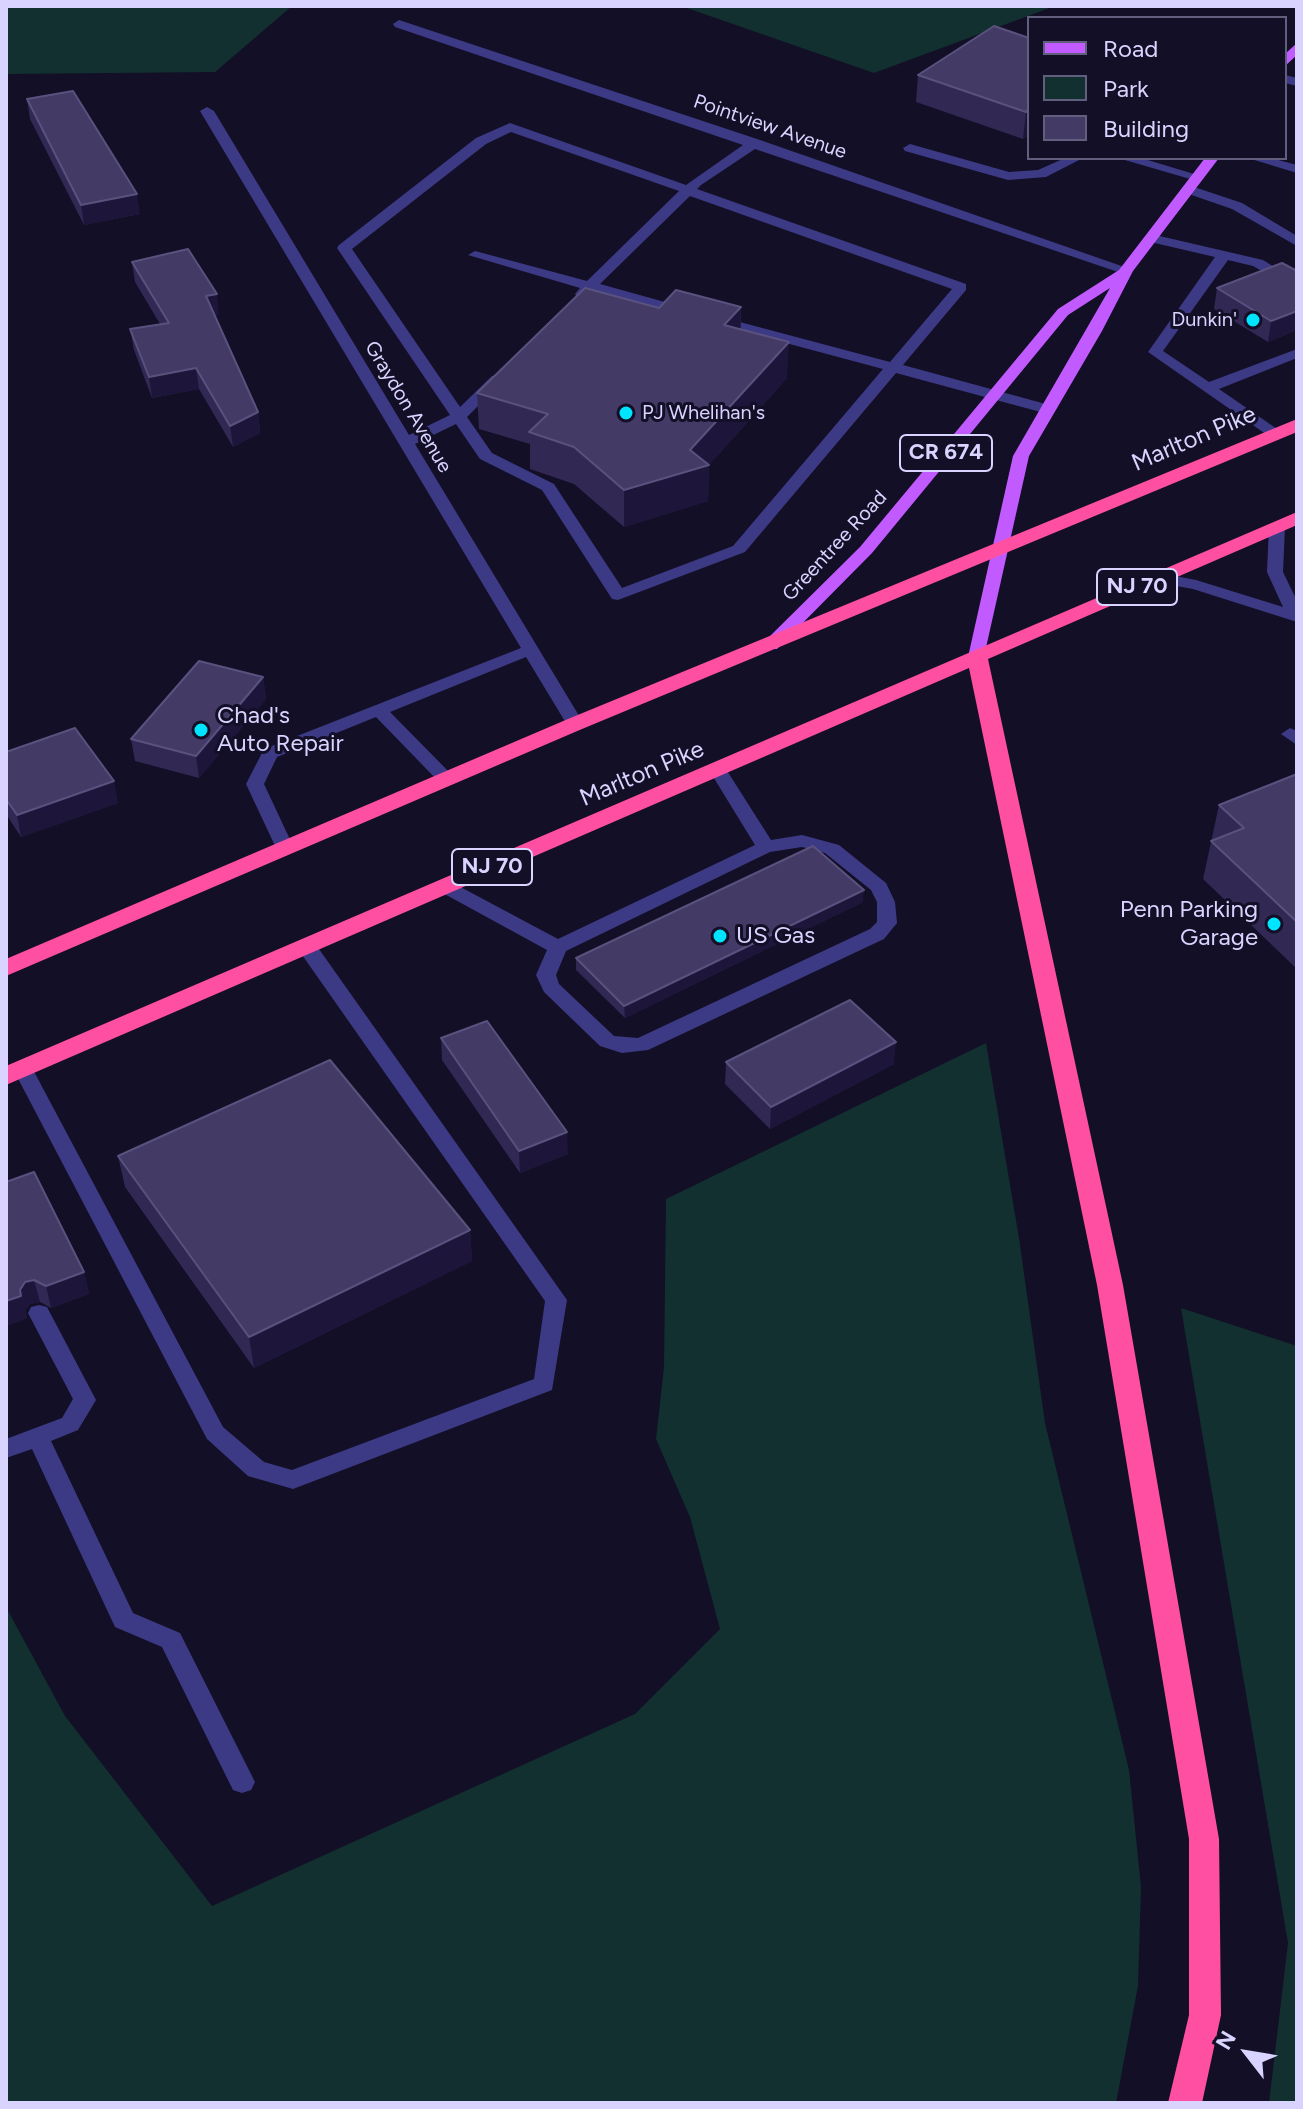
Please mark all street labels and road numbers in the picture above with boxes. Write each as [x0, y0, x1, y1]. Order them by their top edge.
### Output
street label: Pointview Avenue [690, 90, 850, 164]
street label: Graydon Avenue [359, 337, 457, 477]
street label: Marlton Pike [1128, 400, 1260, 478]
road number: CR 674 [900, 435, 992, 471]
street label: Greentree Road [778, 486, 892, 606]
road number: NJ 70 [1097, 569, 1177, 605]
street label: Marlton Pike [576, 735, 708, 813]
road number: NJ 70 [452, 849, 532, 885]

